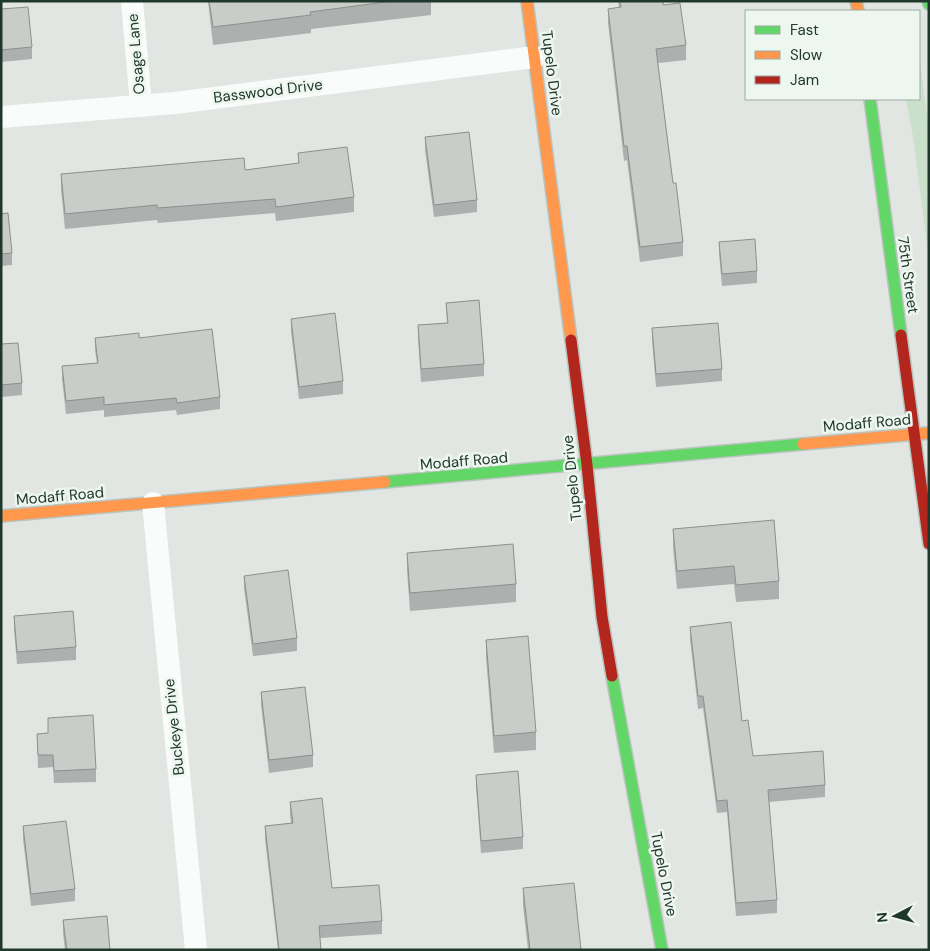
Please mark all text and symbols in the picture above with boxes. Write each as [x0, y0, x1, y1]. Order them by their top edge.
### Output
legend [745, 10, 920, 100]
street label: Osage Lane [123, 13, 149, 95]
text: Fast [790, 20, 819, 40]
street label: Tupelo Drive [537, 29, 567, 117]
text: Slow [790, 45, 823, 65]
text: Jam [790, 70, 819, 90]
street label: Basswood Drive [212, 74, 324, 108]
street label: 75th Street [893, 235, 923, 315]
street label: Modaff Road [822, 409, 912, 437]
street label: Tupelo Drive [558, 434, 586, 522]
street label: Modaff Road [419, 447, 509, 475]
street label: Modaff Road [15, 482, 105, 510]
street label: Buckeye Drive [159, 678, 189, 776]
street label: Tupelo Drive [646, 830, 682, 918]
north arrow [870, 891, 920, 941]
text: N [873, 911, 892, 923]

